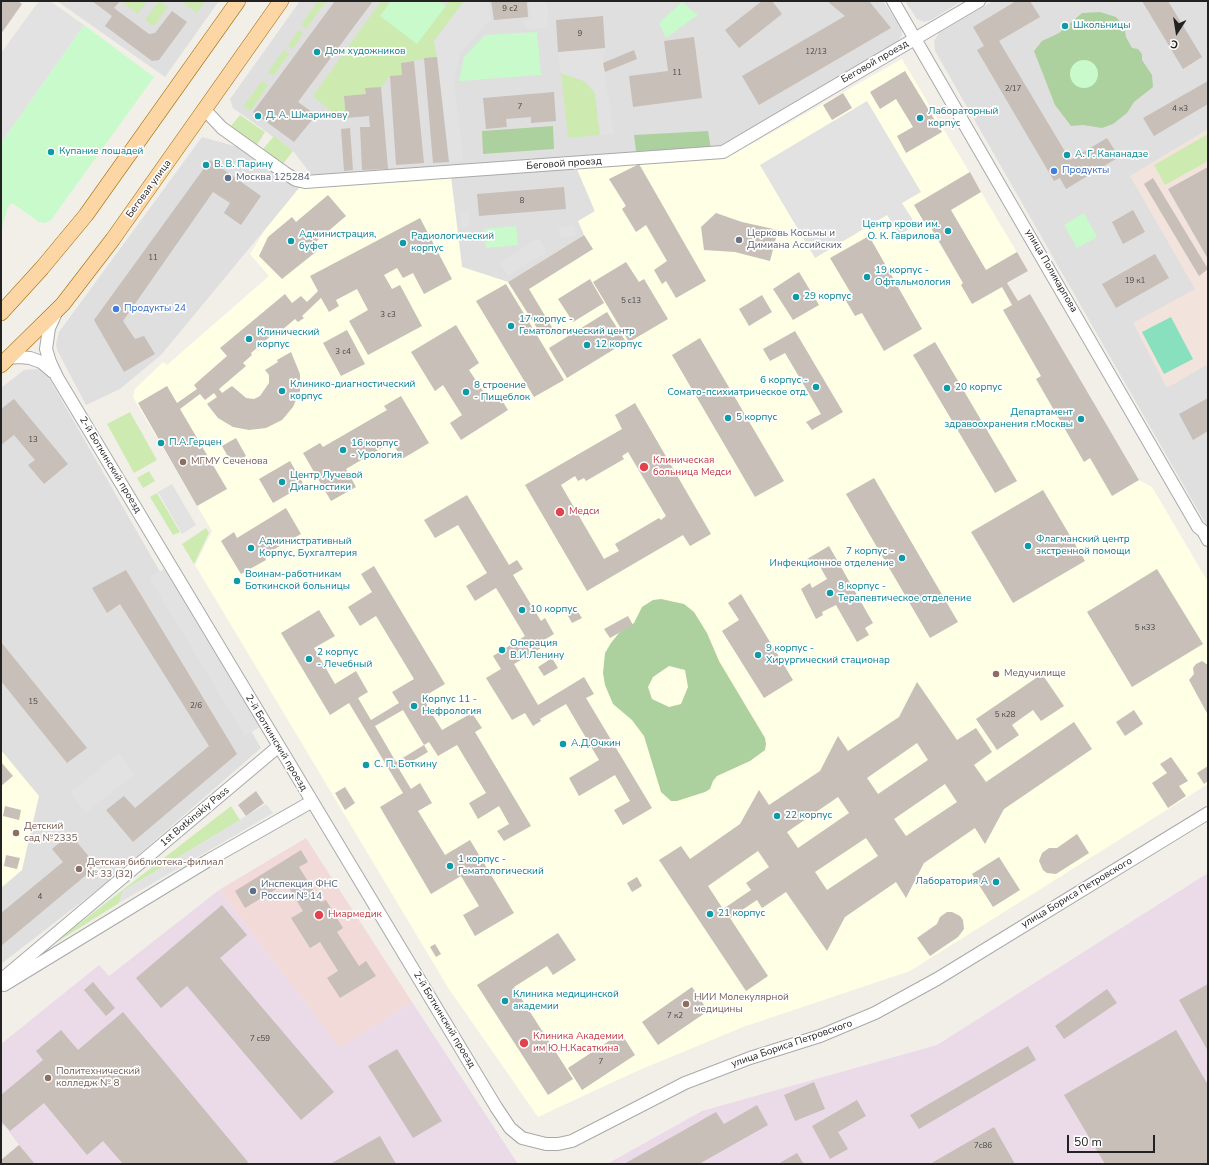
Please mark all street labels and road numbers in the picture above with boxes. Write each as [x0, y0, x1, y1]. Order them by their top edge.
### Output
street label: Беговой проезд [839, 38, 911, 86]
street label: Беговой проезд [526, 155, 602, 173]
street label: Беговая улица [124, 158, 174, 220]
street label: улица Поликарпова [1022, 227, 1080, 315]
street label: 2-й Боткинский проезд [76, 415, 144, 515]
street label: 2-й Боткинский проезд [242, 693, 310, 793]
street label: 1st Botkinskiy Pass [158, 785, 232, 849]
street label: улица Бориса Петровского [1019, 855, 1135, 931]
street label: 2-й Боткинский проезд [410, 970, 478, 1070]
street label: улица Бориса Петровского [730, 1018, 854, 1070]

